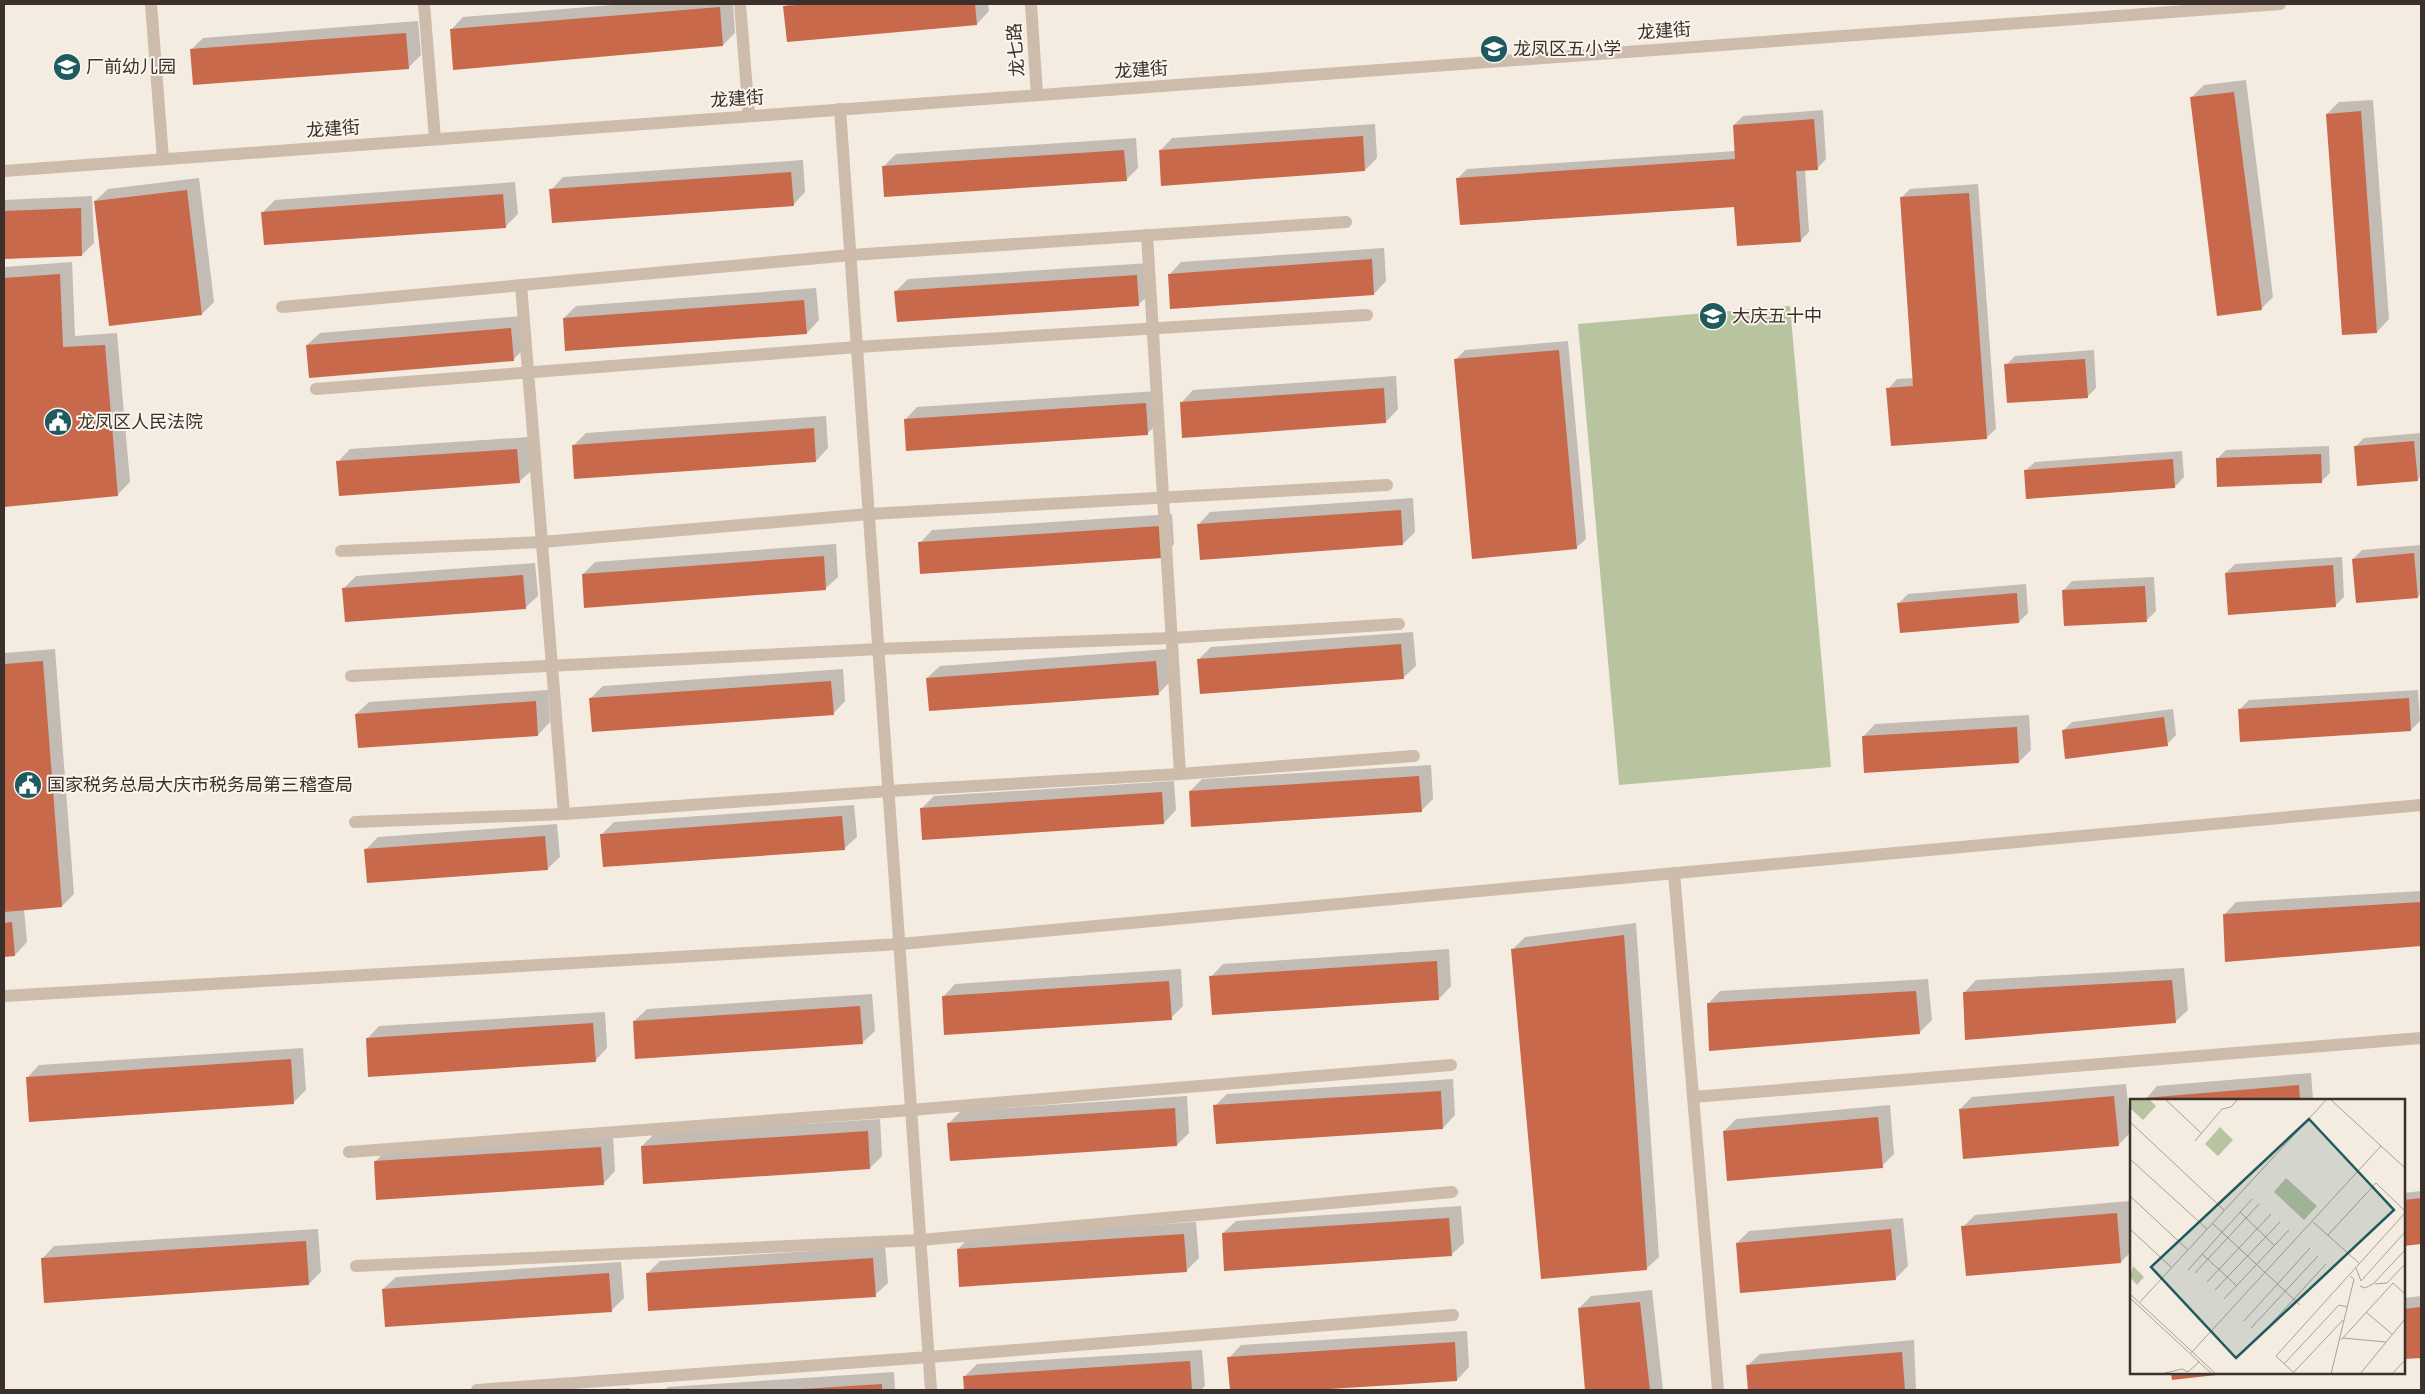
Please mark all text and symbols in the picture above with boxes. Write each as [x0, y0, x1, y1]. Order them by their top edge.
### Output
street label: 龙建街 [1636, 17, 1692, 44]
street label: 龙七路 [1002, 22, 1029, 78]
school or university icon: 龙凤区五小学 [1479, 34, 1509, 64]
place label: 龙凤区五小学 [1513, 37, 1621, 60]
school or university icon: 厂前幼儿园 [52, 52, 82, 82]
place label: 厂前幼儿园 [86, 55, 176, 78]
street label: 龙建街 [1113, 56, 1169, 83]
street label: 龙建街 [709, 85, 765, 112]
street label: 龙建街 [305, 115, 361, 142]
school or university icon: 大庆五十中 [1698, 301, 1728, 331]
place label: 大庆五十中 [1732, 304, 1822, 327]
public building icon: 龙凤区人民法院 [43, 407, 73, 437]
place label: 龙凤区人民法院 [77, 410, 203, 433]
public building icon: 国家税务总局大庆市税务局第三稽查局 [13, 770, 43, 800]
place label: 国家税务总局大庆市税务局第三稽查局 [47, 773, 353, 796]
inset map [2130, 1099, 2405, 1374]

